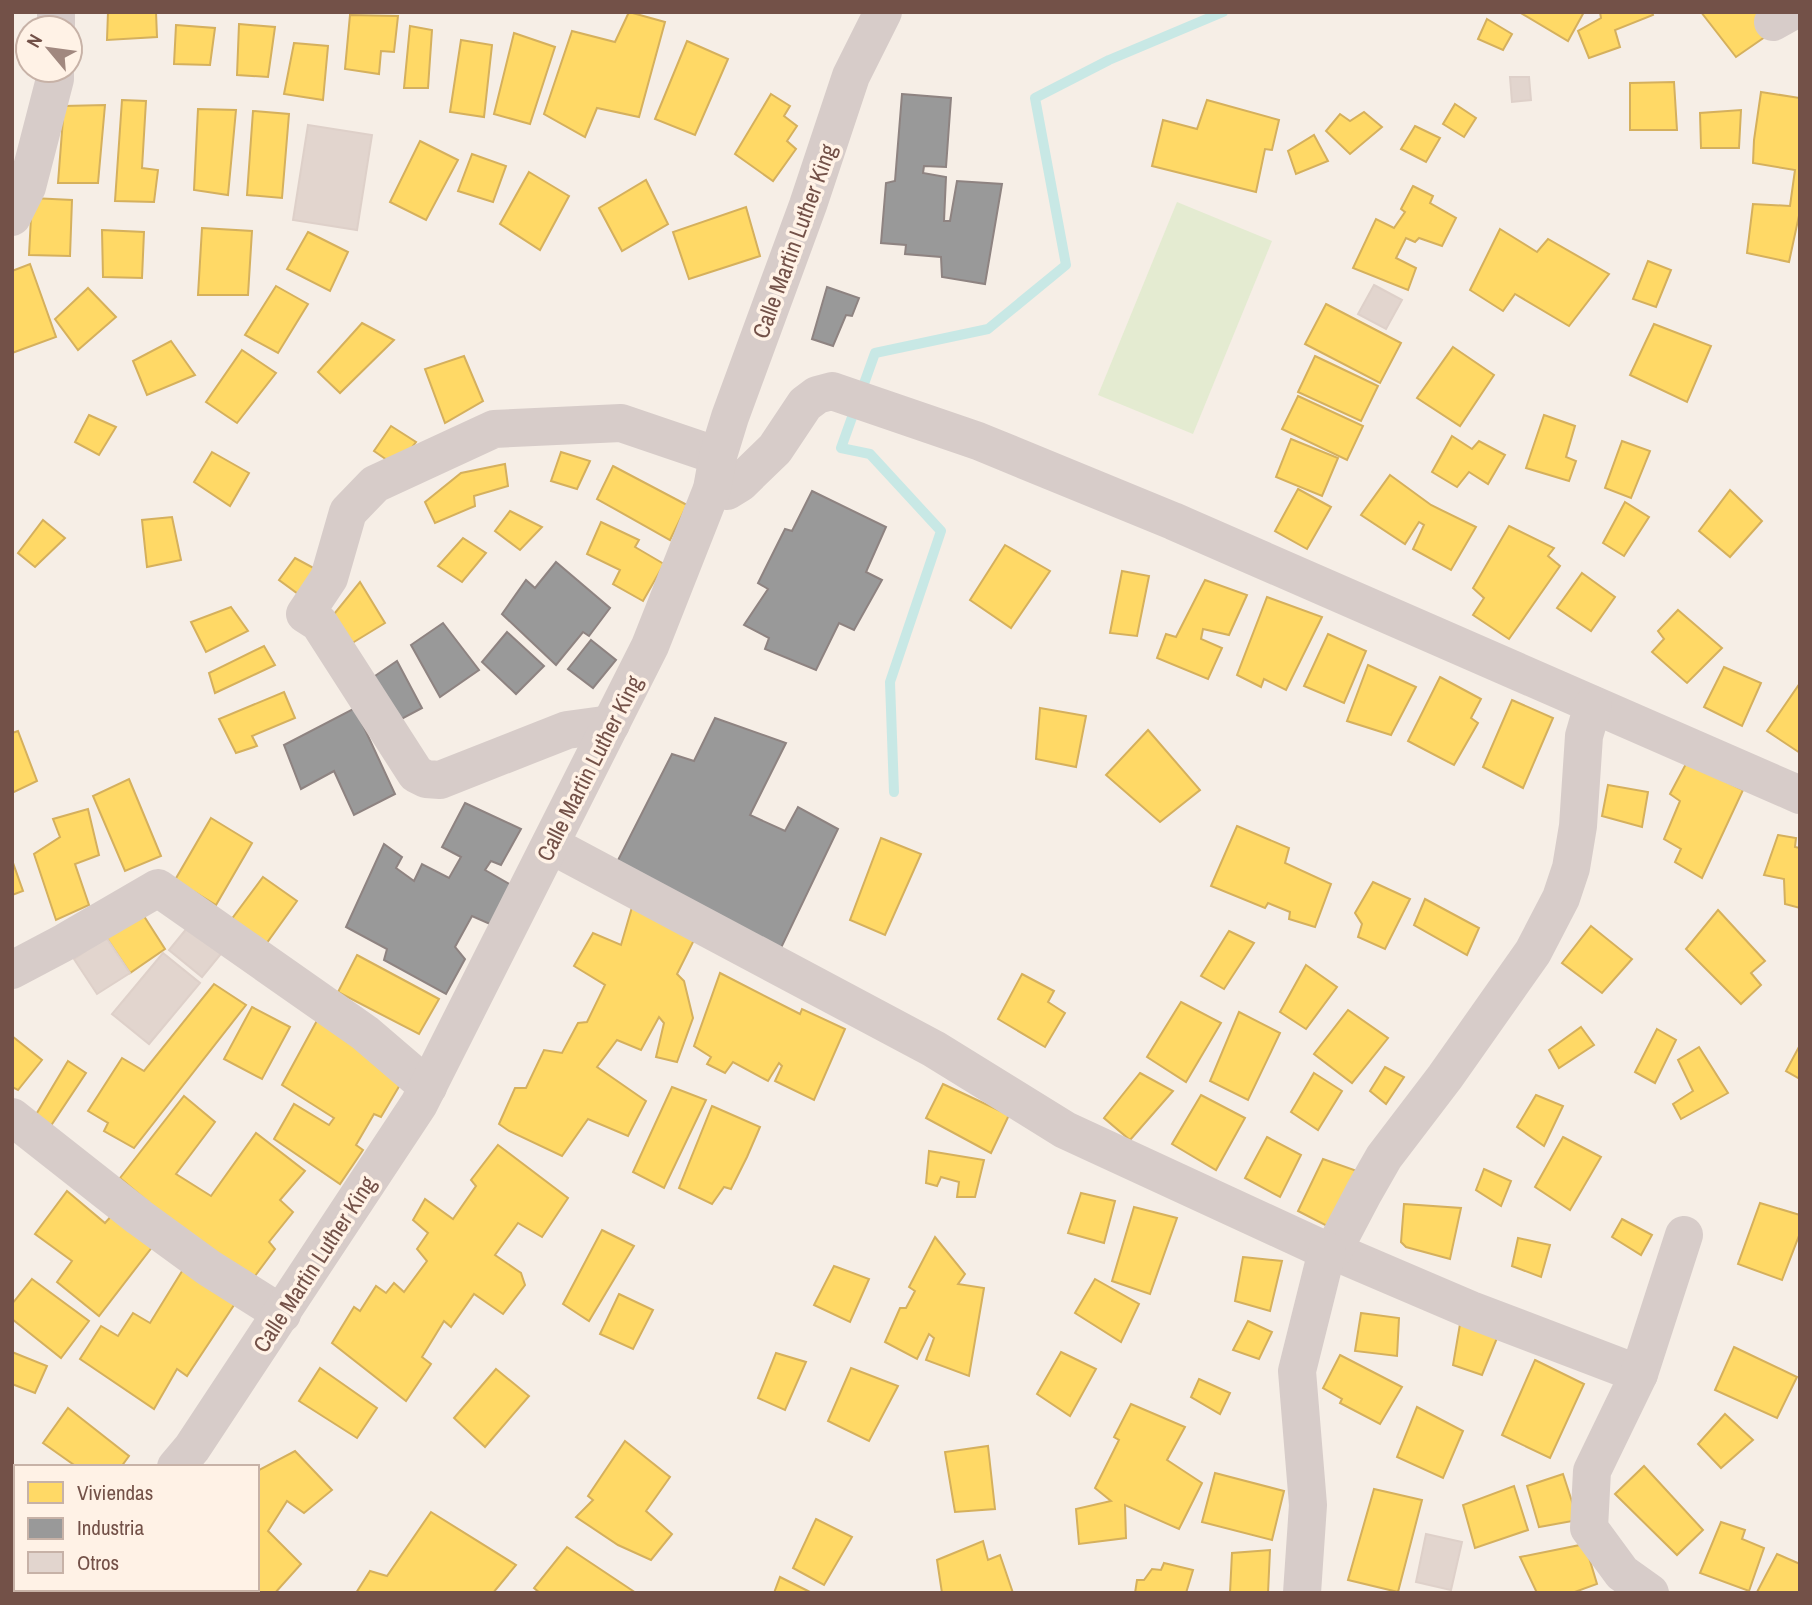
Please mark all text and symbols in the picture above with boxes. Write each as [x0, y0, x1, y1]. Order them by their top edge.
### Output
north arrow [14, 14, 84, 84]
text: N [20, 30, 48, 52]
street label: Calle Martin Luther King [744, 139, 844, 342]
street label: Calle Martin Luther King [529, 669, 649, 866]
street label: Calle Martin Luther King [245, 1169, 383, 1358]
legend [14, 1465, 259, 1591]
text: Viviendas [77, 1478, 153, 1507]
text: Industria [77, 1513, 144, 1542]
text: Otros [77, 1548, 119, 1577]

